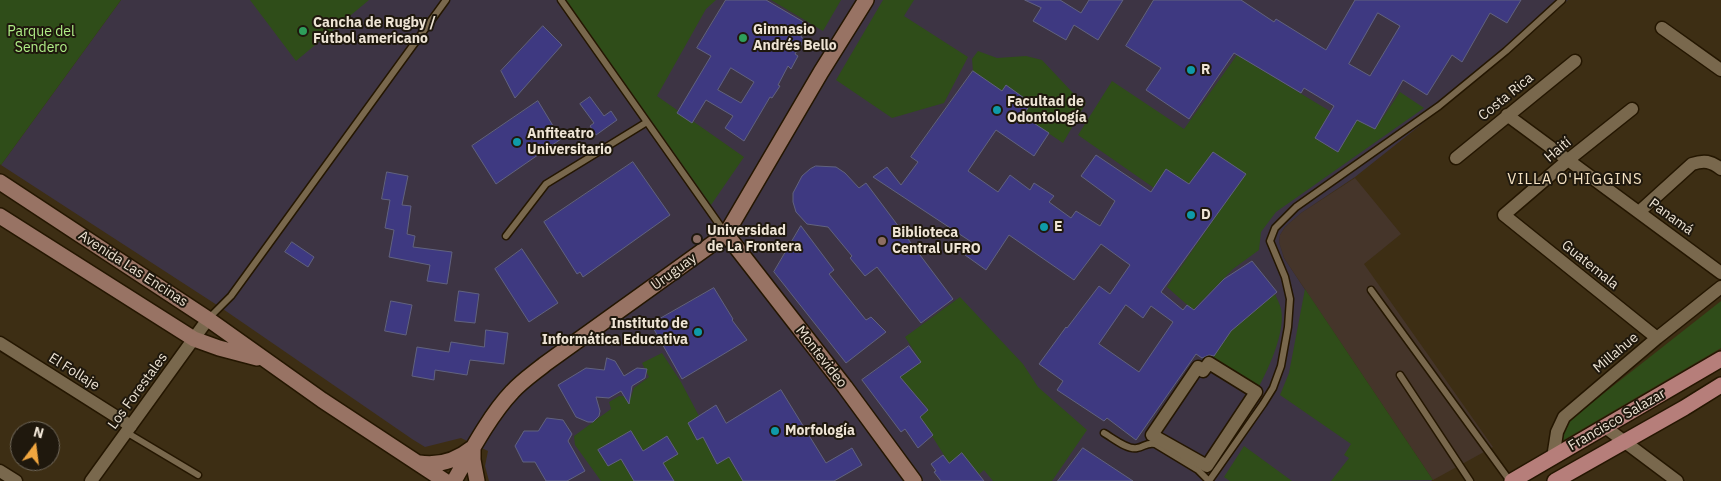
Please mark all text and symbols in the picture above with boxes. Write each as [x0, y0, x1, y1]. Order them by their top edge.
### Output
place label: Cancha de Rugby / Fútbol americano [313, 15, 436, 48]
place label: Gimnasio Andrés Bello [753, 22, 837, 54]
park label: Parque del Sendero [7, 24, 75, 56]
marker: Cancha de Rugby / Fútbol americano [297, 25, 309, 37]
marker: Gimnasio Andrés Bello [737, 32, 749, 44]
place label: R [1201, 62, 1210, 78]
marker: R [1185, 64, 1197, 76]
street label: Costa Rica [1475, 70, 1537, 124]
place label: Facultad de Odontología [1007, 94, 1087, 126]
marker: Facultad de Odontología [991, 104, 1003, 116]
place label: Anfiteatro Universitario [527, 126, 612, 158]
street label: Haití [1541, 134, 1575, 166]
marker: Anfiteatro Universitario [511, 136, 523, 148]
district label: VILLA O'HIGGINS [1505, 171, 1645, 189]
street label: Panamá [1645, 195, 1697, 239]
place label: D [1201, 207, 1211, 223]
marker: D [1185, 209, 1197, 221]
place label: E [1054, 219, 1062, 235]
marker: E [1038, 221, 1050, 233]
place label: Universidad de La Frontera [707, 223, 802, 256]
place label: Biblioteca Central UFRO [892, 225, 981, 258]
street label: Avenida Las Encinas [75, 227, 191, 311]
marker: Universidad de La Frontera [691, 233, 703, 245]
marker: Biblioteca Central UFRO [876, 235, 888, 247]
street label: Guatemala [1558, 237, 1622, 293]
street label: Uruguay [648, 250, 700, 294]
place label: Instituto de Informática Educativa [542, 316, 688, 348]
street label: Montevideo [792, 323, 850, 391]
marker: Instituto de Informática Educativa [692, 326, 704, 338]
street label: Millahue [1590, 329, 1642, 377]
street label: El Follaje [45, 350, 103, 394]
street label: Los Forestales [105, 350, 171, 432]
street label: Francisco Salazar [1565, 385, 1669, 455]
north arrow [10, 421, 60, 471]
text: N [31, 422, 46, 442]
place label: Morfología [785, 423, 855, 439]
marker: Morfología [769, 425, 781, 437]

